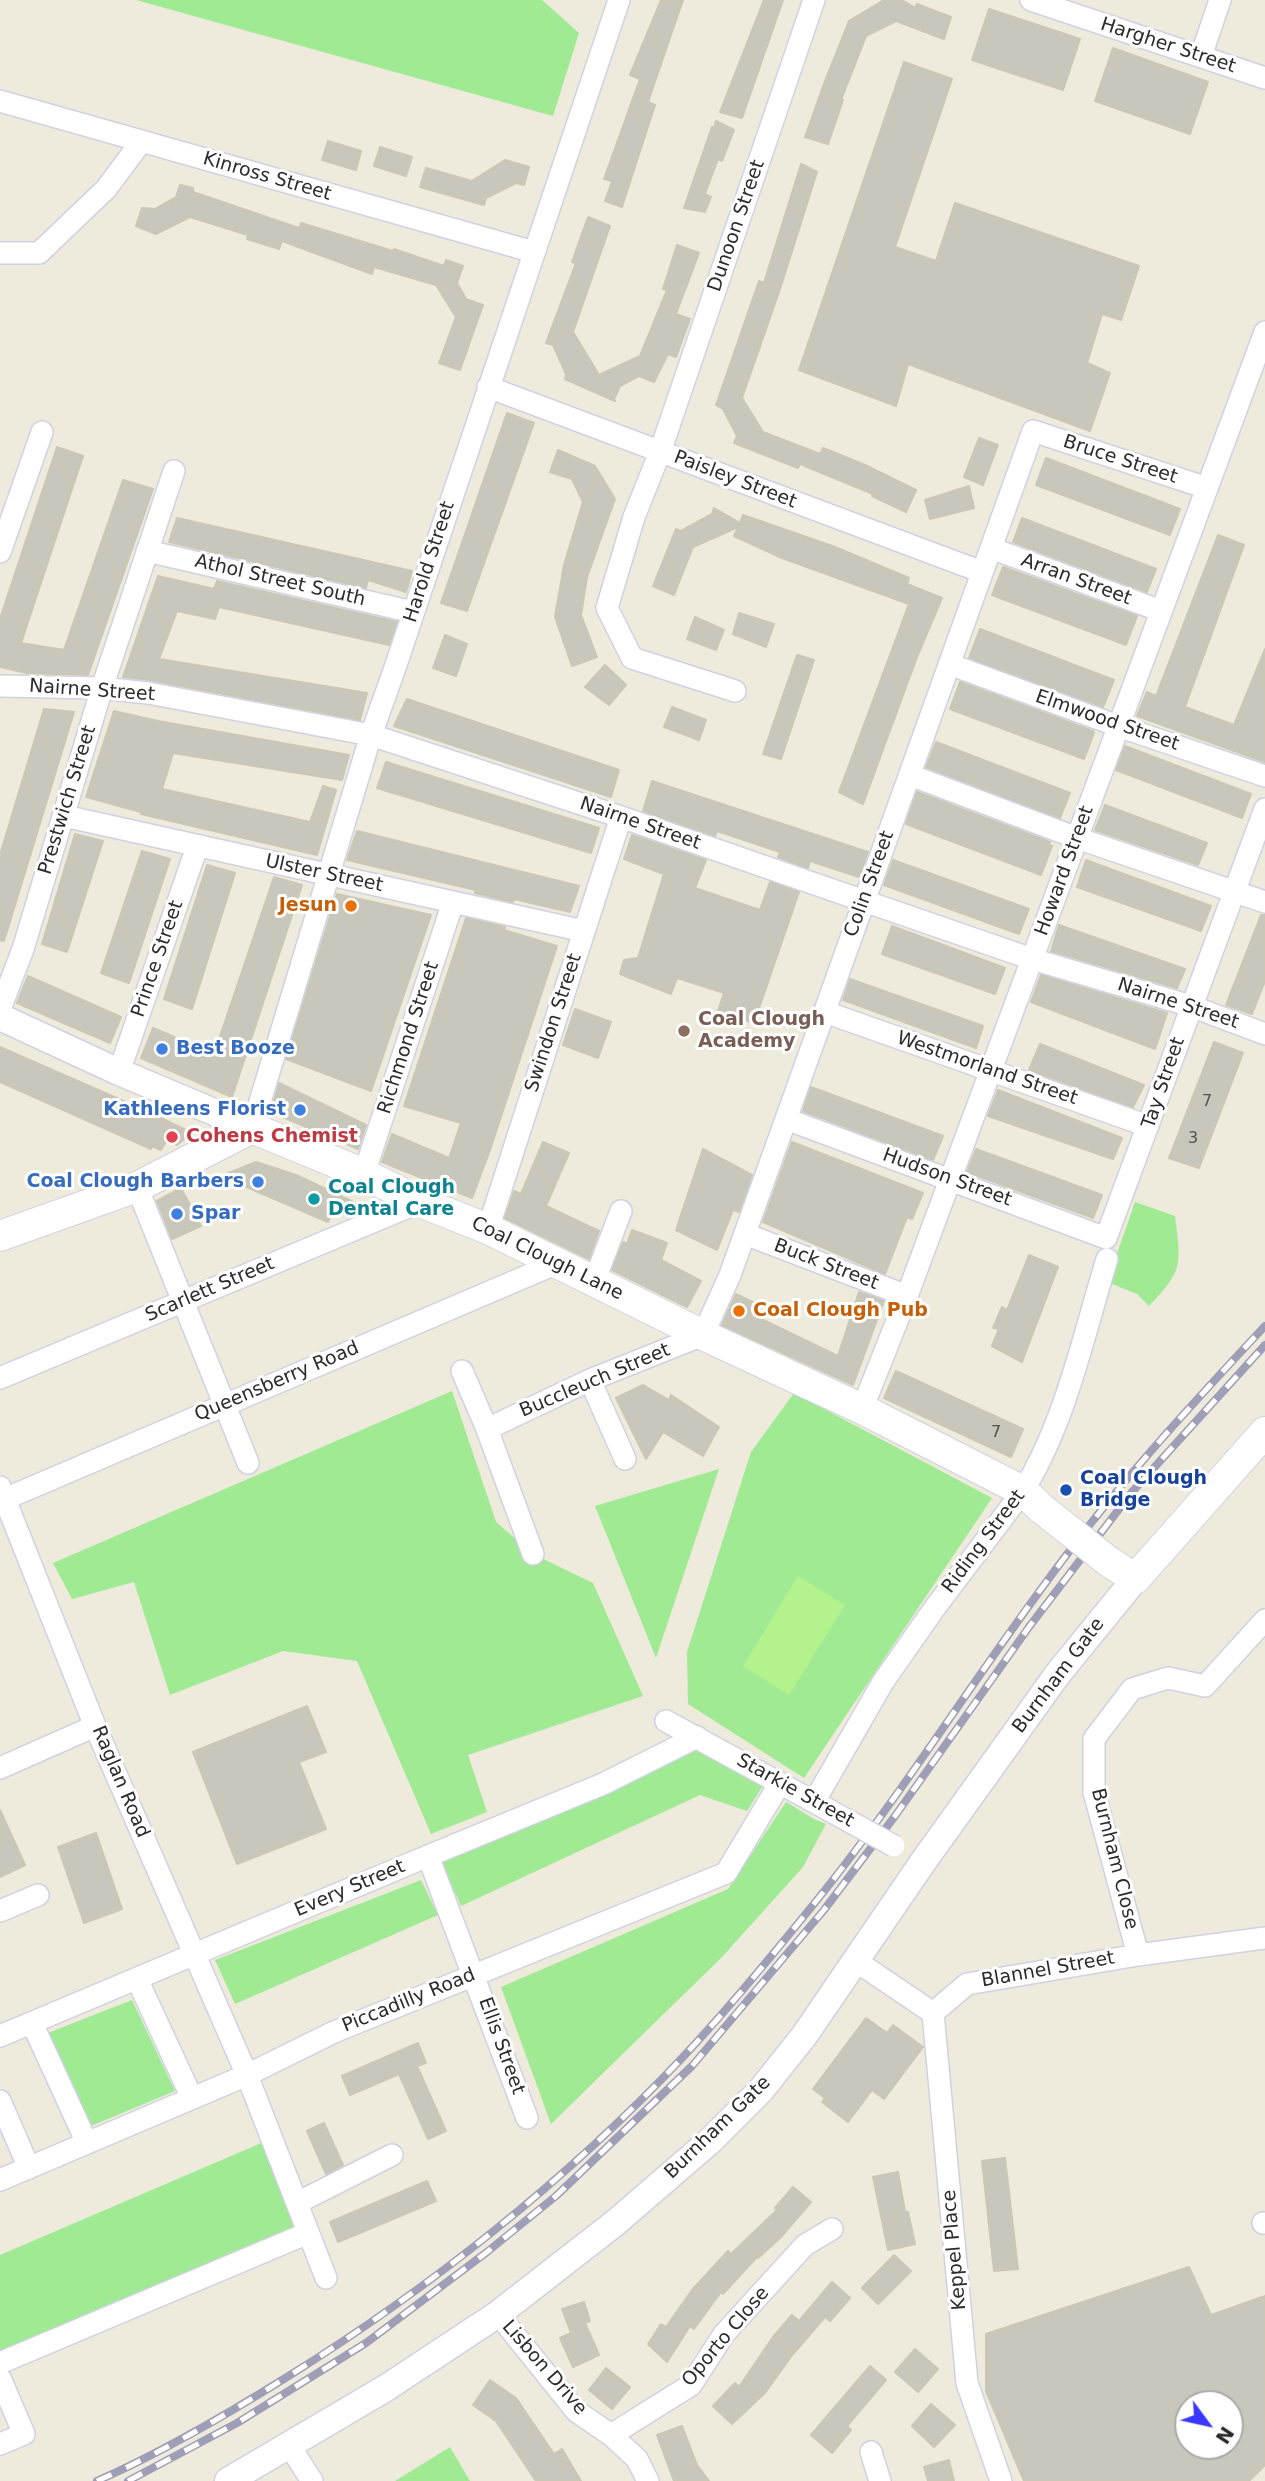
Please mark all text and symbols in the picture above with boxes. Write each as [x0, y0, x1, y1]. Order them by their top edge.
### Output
street label: Hargher Street [1098, 13, 1238, 79]
street label: Kinross Street [200, 148, 334, 206]
street label: Dunoon Street [704, 157, 770, 295]
street label: Bruce Street [1060, 431, 1180, 489]
street label: Paisley Street [671, 446, 799, 514]
street label: Harold Street [400, 499, 460, 625]
street label: Arran Street [1018, 549, 1134, 611]
street label: Athol Street South [193, 550, 367, 612]
street label: Nairne Street [28, 675, 156, 707]
street label: Elmwood Street [1032, 686, 1182, 756]
street label: Prestwich Street [34, 723, 102, 877]
street label: Nairne Street [577, 793, 703, 855]
street label: Howard Street [1031, 803, 1099, 939]
street label: Colin Street [840, 828, 900, 940]
street label: Ulster Street [263, 850, 385, 898]
place label: Jesun [279, 895, 337, 917]
street label: Prince Street [127, 898, 189, 1020]
marker: Jesun [343, 898, 359, 914]
street label: Swindon Street [521, 951, 587, 1095]
street label: Richmond Street [374, 959, 444, 1117]
street label: Nairne Street [1115, 974, 1241, 1034]
place label: Coal Clough Academy [698, 1009, 825, 1053]
marker: Coal Clough Academy [676, 1023, 692, 1039]
street label: Westmorland Street [894, 1027, 1080, 1111]
street label: Tay Street [1138, 1034, 1190, 1132]
place label: Best Booze [176, 1038, 295, 1060]
marker: Best Booze [154, 1041, 170, 1057]
house number: 7 [1202, 1092, 1212, 1112]
place label: Kathleens Florist [103, 1099, 286, 1121]
marker: Kathleens Florist [292, 1102, 308, 1118]
place label: Cohens Chemist [186, 1126, 358, 1148]
marker: Cohens Chemist [164, 1129, 180, 1145]
house number: 3 [1188, 1129, 1198, 1149]
street label: Hudson Street [879, 1144, 1015, 1212]
place label: Coal Clough Barbers [26, 1171, 244, 1193]
marker: Coal Clough Barbers [250, 1174, 266, 1190]
place label: Coal Clough Dental Care [328, 1177, 455, 1221]
marker: Coal Clough Dental Care [306, 1191, 322, 1207]
place label: Spar [191, 1203, 240, 1225]
marker: Spar [169, 1206, 185, 1222]
street label: Coal Clough Lane [467, 1212, 627, 1306]
street label: Buck Street [770, 1235, 882, 1295]
street label: Scarlett Street [142, 1253, 278, 1327]
place label: Coal Clough Pub [753, 1300, 928, 1322]
marker: Coal Clough Pub [731, 1303, 747, 1319]
street label: Queensberry Road [191, 1337, 363, 1427]
street label: Buccleuch Street [516, 1339, 674, 1423]
house number: 7 [991, 1423, 1001, 1443]
place label: Coal Clough Bridge [1080, 1468, 1207, 1512]
marker: Coal Clough Bridge [1058, 1482, 1074, 1498]
street label: Riding Street [938, 1486, 1030, 1598]
street label: Burnham Gate [1008, 1614, 1110, 1738]
street label: Raglan Road [86, 1723, 154, 1841]
street label: Starkie Street [732, 1749, 858, 1833]
street label: Burnham Close [1085, 1786, 1143, 1932]
street label: Every Street [291, 1855, 409, 1923]
street label: Blannel Street [980, 1947, 1116, 1993]
street label: Piccadilly Road [339, 1964, 479, 2038]
street label: Ellis Street [473, 1994, 529, 2098]
street label: Burnham Gate [660, 2072, 776, 2184]
street label: Keppel Place [938, 2189, 972, 2311]
street label: Oporto Close [678, 2282, 774, 2392]
street label: Lisbon Drive [497, 2316, 591, 2420]
north arrow [1174, 2390, 1244, 2460]
text: N [1211, 2423, 1238, 2448]

